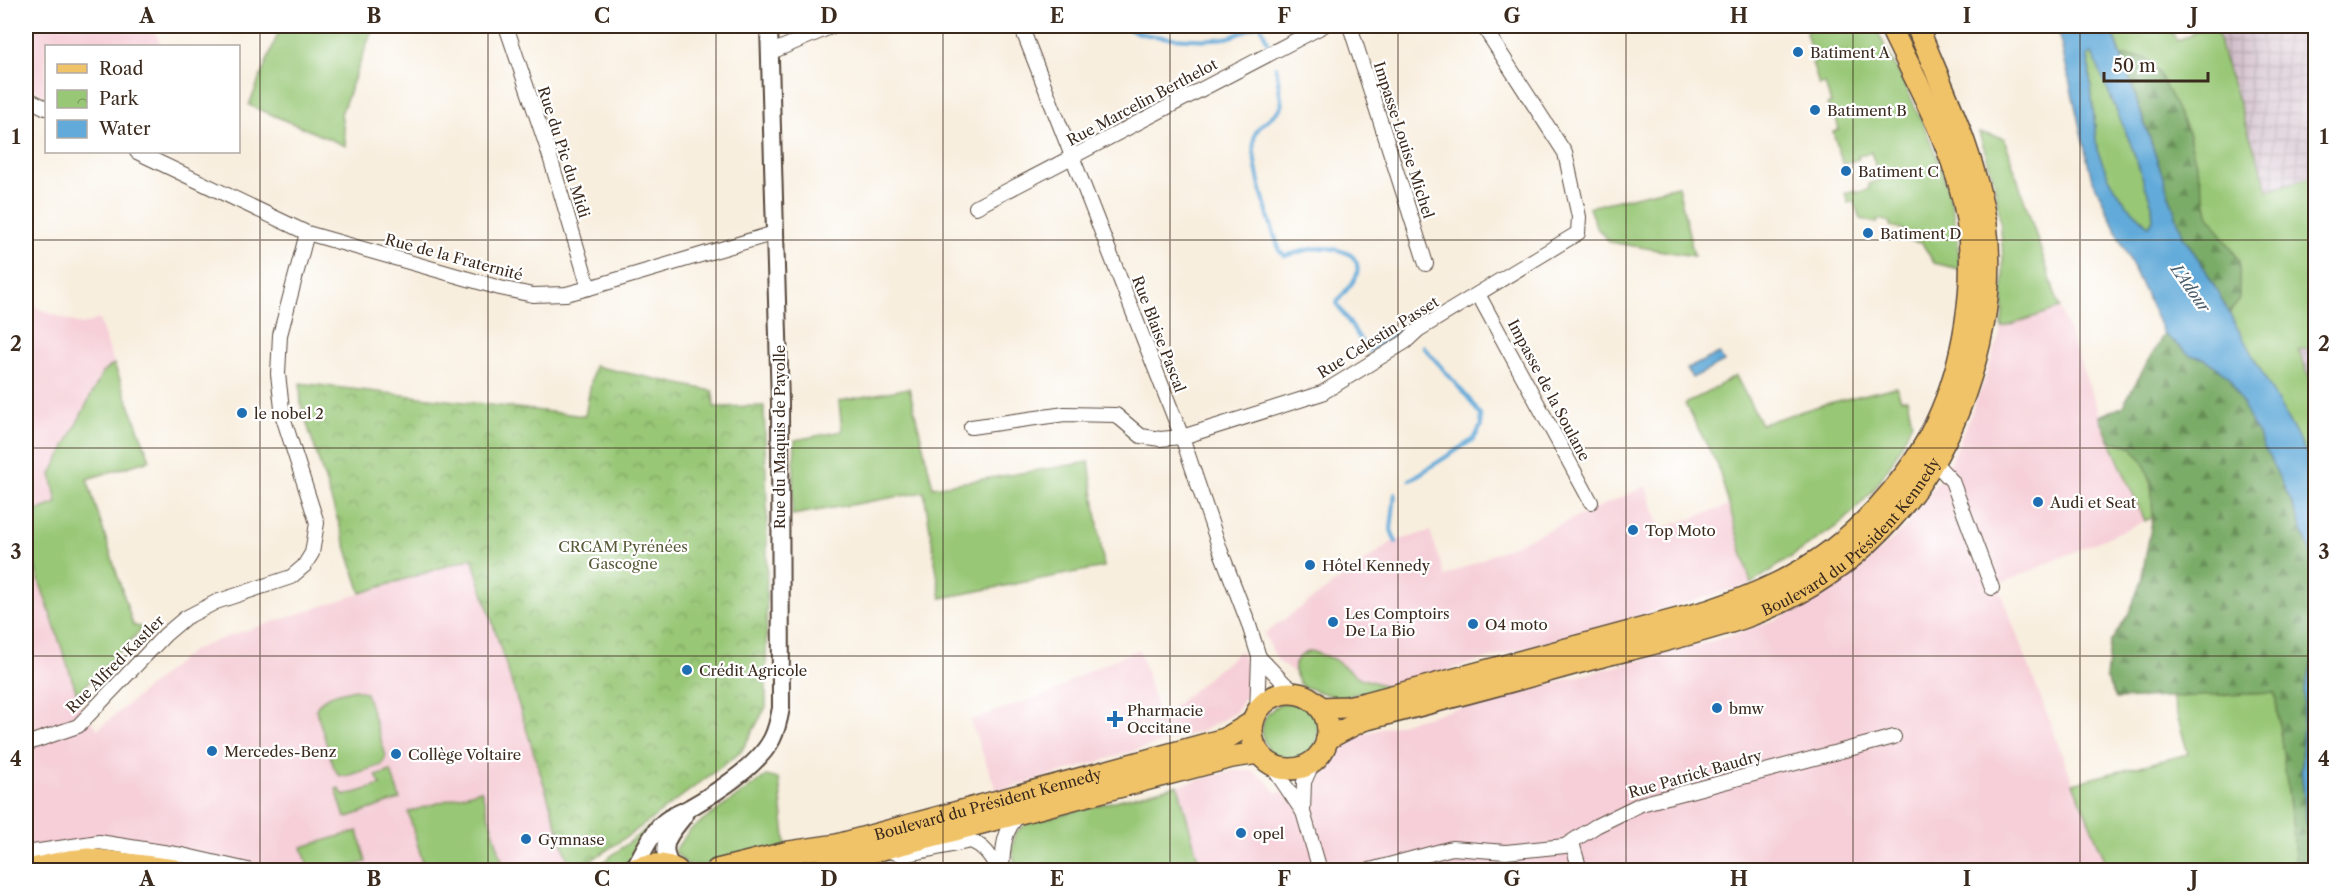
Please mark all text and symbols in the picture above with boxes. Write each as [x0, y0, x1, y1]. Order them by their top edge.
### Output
text: A [138, 4, 155, 28]
text: B [367, 4, 382, 28]
text: C [594, 4, 610, 28]
text: D [820, 4, 838, 28]
text: E [1050, 4, 1064, 28]
text: F [1277, 4, 1291, 28]
text: G [1504, 4, 1521, 28]
text: H [1730, 4, 1748, 28]
text: I [1963, 4, 1971, 28]
text: J [2186, 4, 2198, 28]
place label: Batiment A [1810, 43, 1891, 62]
legend [45, 45, 240, 153]
marker: Batiment A [1791, 45, 1805, 59]
scale bar [2104, 45, 2208, 83]
street label: Rue Marcelin Berthelot [1064, 54, 1221, 150]
text: 50 m [2113, 55, 2156, 77]
text: Road [99, 58, 144, 80]
street label: Impasse Louise Michel [1370, 59, 1439, 221]
street label: Rue du Pic du Midi [534, 84, 594, 221]
text: Park [99, 88, 140, 110]
place label: Batiment B [1827, 101, 1907, 120]
marker: Batiment B [1808, 103, 1822, 117]
text: Water [98, 118, 151, 140]
text: 1 [12, 125, 21, 149]
text: 1 [2320, 125, 2329, 149]
place label: Batiment C [1858, 162, 1939, 181]
marker: Batiment C [1839, 164, 1853, 178]
place label: Batiment D [1880, 224, 1961, 243]
marker: Batiment D [1861, 226, 1875, 240]
street label: Rue de la Fraternité [383, 229, 525, 285]
water label: L'Adour [2166, 258, 2216, 318]
street label: Rue Blaise Pascal [1128, 273, 1190, 395]
street label: Rue Celestin Passet [1314, 292, 1443, 382]
street label: Impasse de la Soulane [1504, 316, 1594, 464]
text: 2 [10, 332, 22, 356]
text: 2 [2318, 332, 2330, 356]
street label: Rue du Maquis de Payolle [770, 345, 789, 529]
place label: le nobel 2 [254, 404, 324, 423]
marker: le nobel 2 [235, 406, 249, 420]
street label: Boulevard du Président Kennedy [1758, 453, 1944, 620]
place label: Audi et Seat [2049, 493, 2137, 512]
marker: Audi et Seat [2031, 495, 2045, 509]
place label: Top Moto [1645, 521, 1716, 540]
marker: Top Moto [1626, 523, 1640, 537]
park label: CRCAM Pyrénées Gascogne [558, 537, 688, 573]
text: 3 [10, 540, 22, 564]
text: 3 [2318, 540, 2330, 564]
place label: Hôtel Kennedy [1322, 556, 1431, 575]
marker: Hôtel Kennedy [1303, 558, 1317, 572]
place label: Les Comptoirs De La Bio [1345, 604, 1450, 640]
street label: Rue Alfred Kastler [62, 610, 169, 717]
marker: Les Comptoirs De La Bio [1326, 615, 1340, 629]
place label: O4 moto [1485, 615, 1548, 634]
marker: O4 moto [1466, 617, 1480, 631]
place label: Crédit Agricole [699, 661, 807, 680]
marker: Crédit Agricole [680, 663, 694, 677]
place label: bmw [1729, 699, 1765, 718]
place label: Pharmacie Occitane [1127, 701, 1203, 737]
marker: bmw [1710, 701, 1724, 715]
marker: Pharmacie Occitane [1108, 712, 1122, 726]
place label: Mercedes-Benz [224, 742, 337, 761]
marker: Mercedes-Benz [205, 744, 219, 758]
place label: Collège Voltaire [408, 745, 521, 764]
street label: Rue Patrick Baudry [1626, 746, 1765, 802]
text: 4 [10, 747, 22, 771]
marker: Collège Voltaire [389, 747, 403, 761]
text: 4 [2318, 747, 2330, 771]
street label: Boulevard du Président Kennedy [872, 764, 1104, 844]
place label: opel [1253, 824, 1285, 843]
marker: opel [1234, 826, 1248, 840]
place label: Gymnase [538, 830, 605, 849]
marker: Gymnase [519, 832, 533, 846]
text: A [138, 867, 155, 891]
text: B [367, 867, 382, 891]
text: C [594, 867, 610, 891]
text: D [820, 867, 838, 891]
text: E [1050, 867, 1064, 891]
text: F [1277, 867, 1291, 891]
text: G [1504, 867, 1521, 891]
text: H [1730, 867, 1748, 891]
text: I [1963, 867, 1971, 891]
text: J [2186, 867, 2198, 891]

